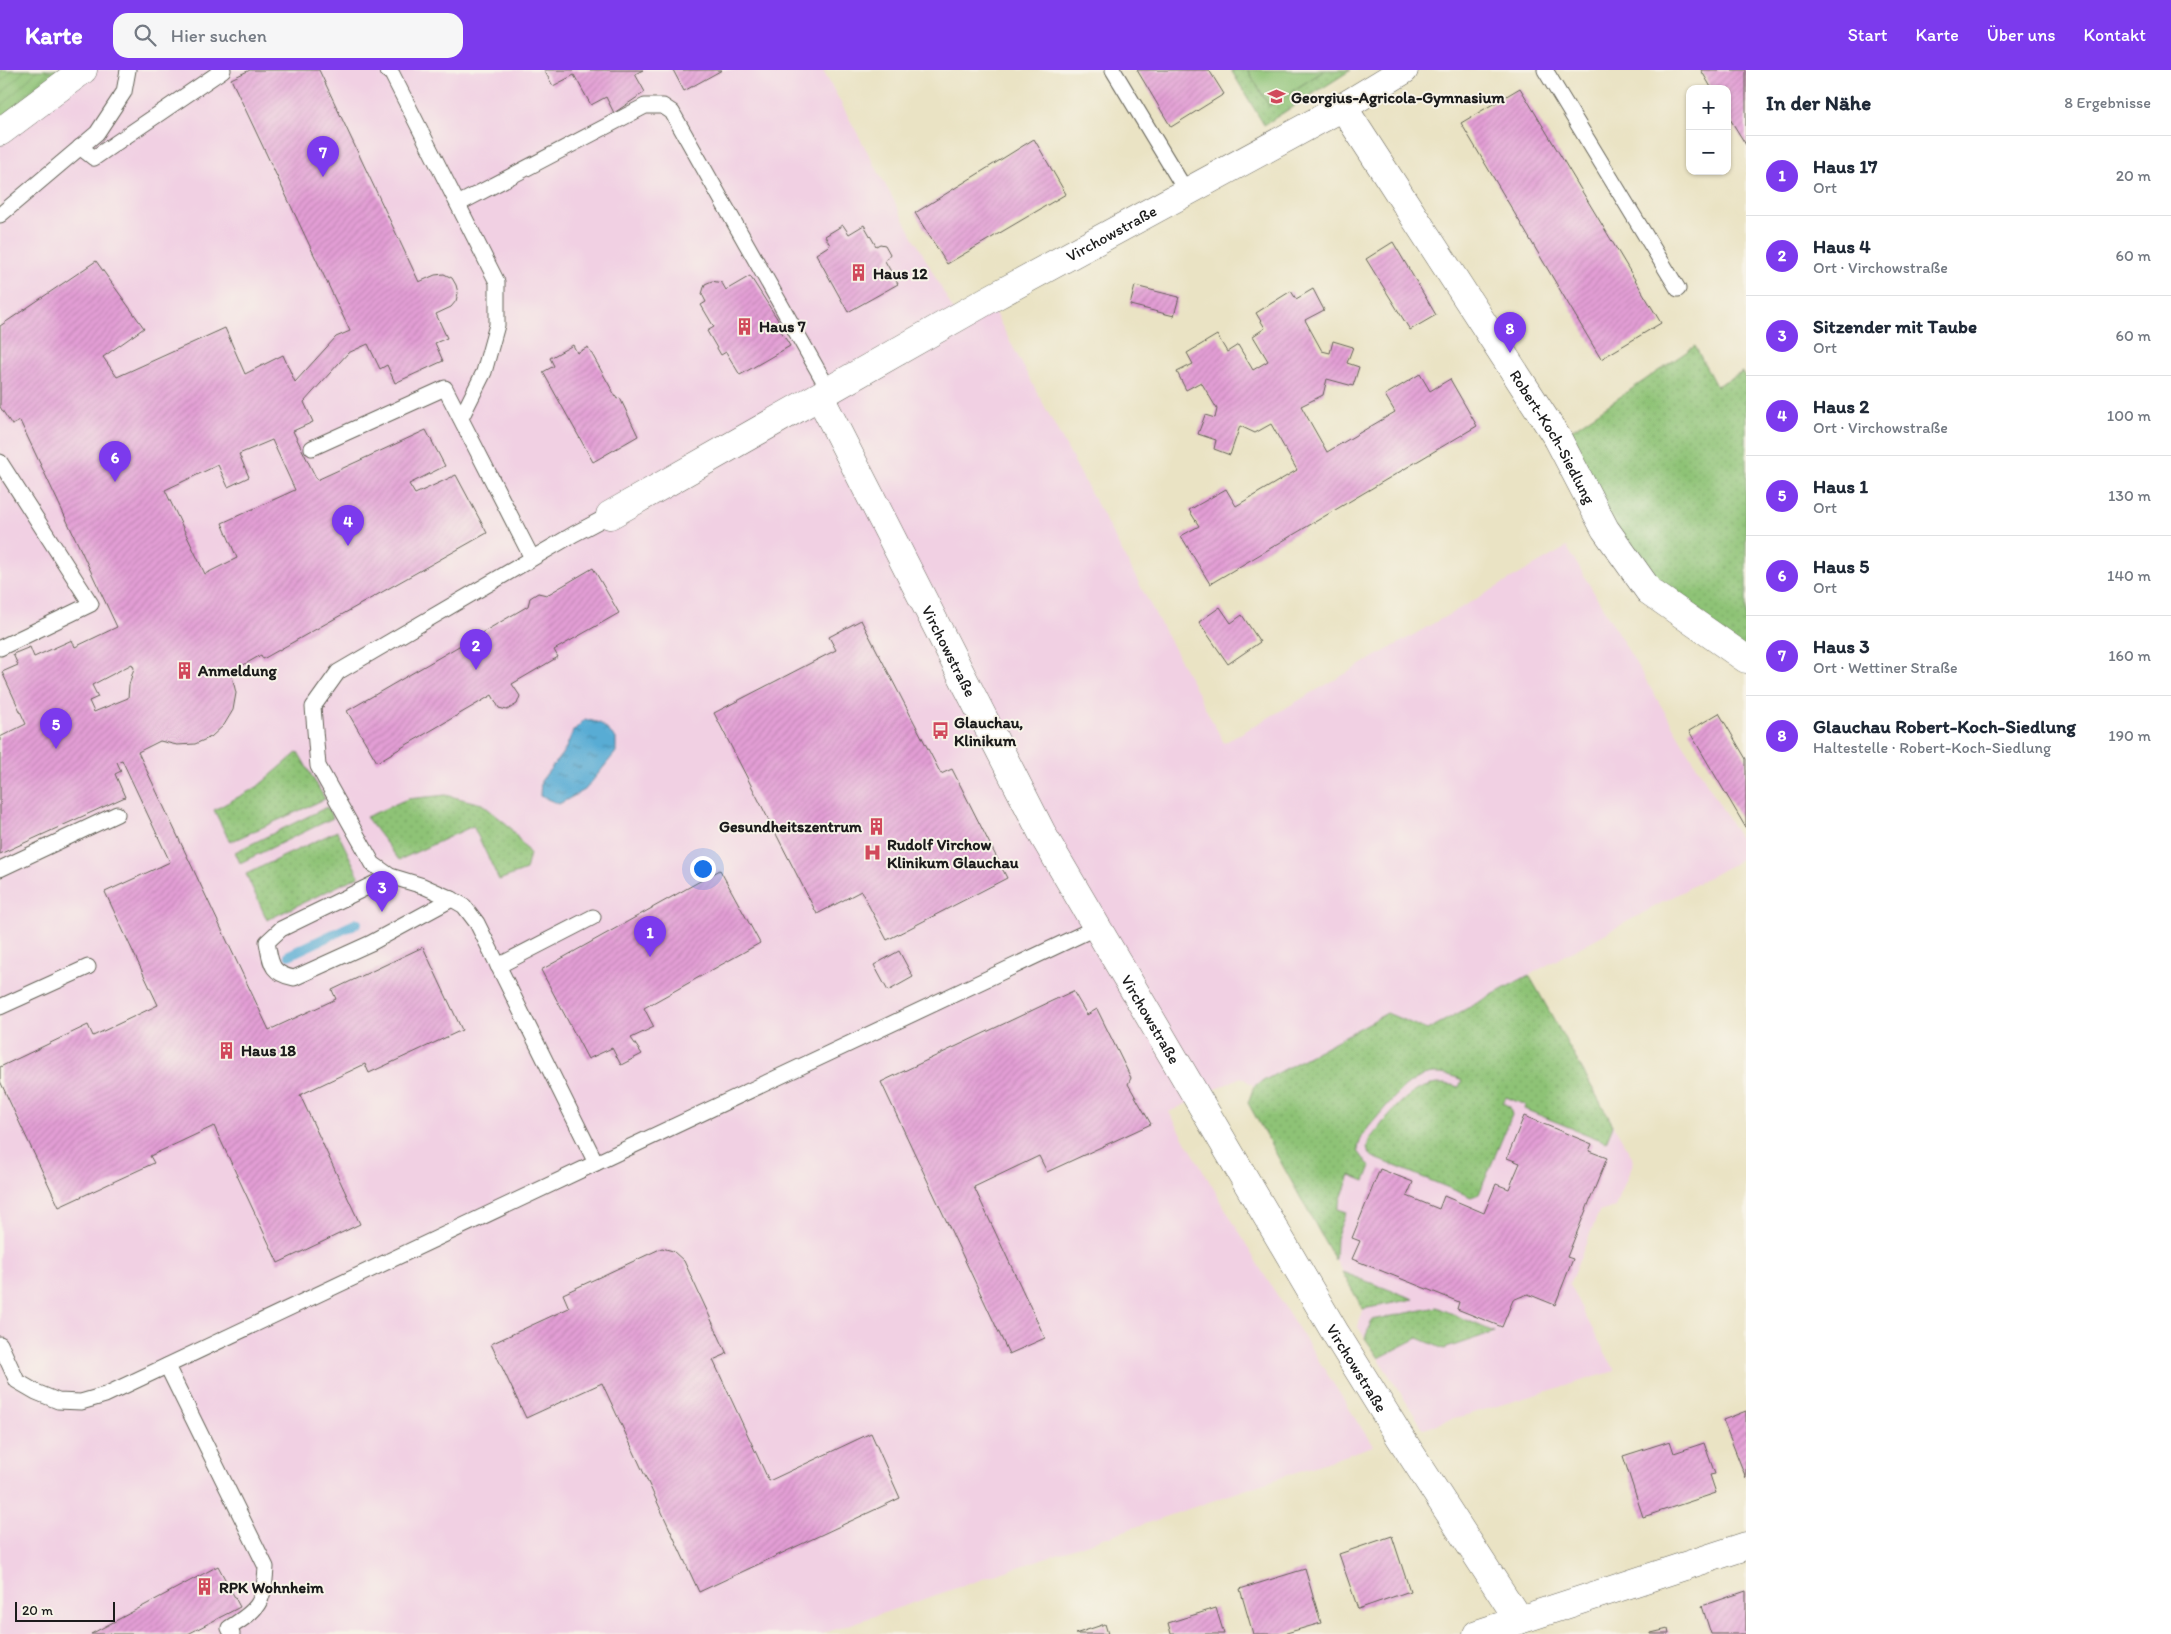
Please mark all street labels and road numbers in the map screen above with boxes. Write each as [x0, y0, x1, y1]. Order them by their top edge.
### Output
street label: Virchowstraße [1063, 201, 1160, 266]
street label: Robert-Koch-Siedlung [1506, 366, 1599, 508]
street label: Virchowstraße [918, 602, 980, 700]
street label: Virchowstraße [1117, 971, 1184, 1067]
street label: Virchowstraße [1322, 1321, 1391, 1416]

